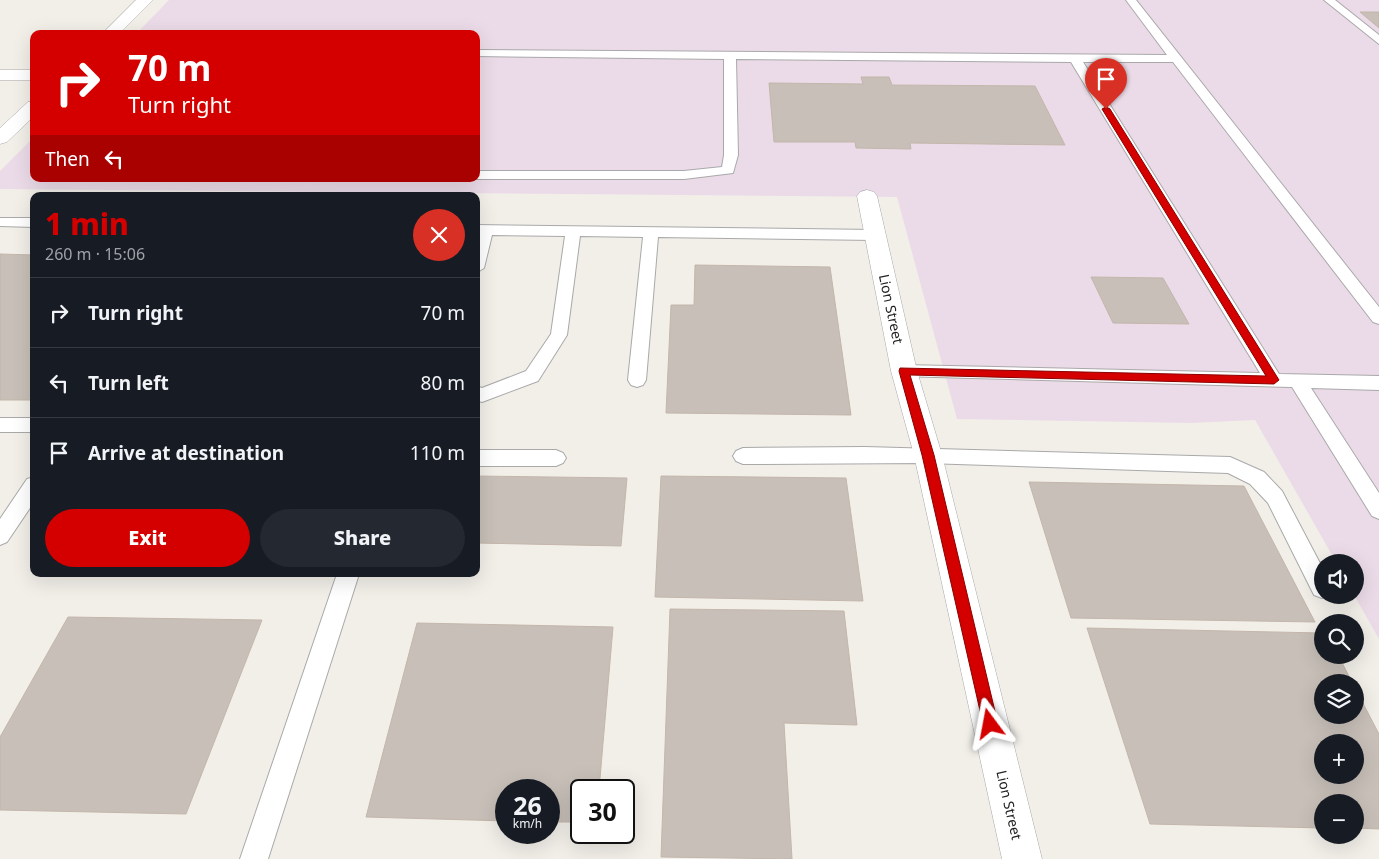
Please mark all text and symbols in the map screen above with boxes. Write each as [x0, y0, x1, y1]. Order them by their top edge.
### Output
text: 70 m [128, 44, 211, 91]
icon: right [45, 50, 110, 115]
pin [1085, 58, 1127, 109]
icon: arrive [1092, 65, 1120, 93]
text: Turn right [128, 89, 231, 119]
icon: left [100, 145, 128, 173]
text: Then [45, 146, 90, 172]
text: 1 min [45, 203, 129, 244]
button: close [413, 209, 465, 261]
text: 260 m · 15:06 [45, 243, 145, 265]
street label: Lion Street [875, 272, 908, 346]
icon: right [45, 299, 73, 327]
text: Turn right [88, 300, 183, 326]
text: 70 m [421, 300, 465, 326]
icon: left [45, 369, 73, 397]
text: Turn left [88, 370, 169, 396]
text: 80 m [421, 370, 465, 396]
icon: arrive [45, 439, 73, 467]
text: Arrive at destination [88, 440, 284, 466]
text: 110 m [410, 440, 465, 466]
button: Exit [45, 509, 250, 567]
button: Share [260, 509, 465, 567]
map controls [1314, 554, 1364, 844]
button: sound [1314, 554, 1364, 604]
button: search [1314, 614, 1364, 664]
button: layers [1314, 674, 1364, 724]
position arrow [963, 697, 1015, 749]
button: + [1314, 734, 1364, 784]
street label: Lion Street [992, 768, 1027, 842]
speed limit sign: 30 [570, 779, 635, 844]
text: 26 [513, 788, 542, 822]
button: − [1314, 794, 1364, 844]
text: km/h [513, 815, 542, 832]

